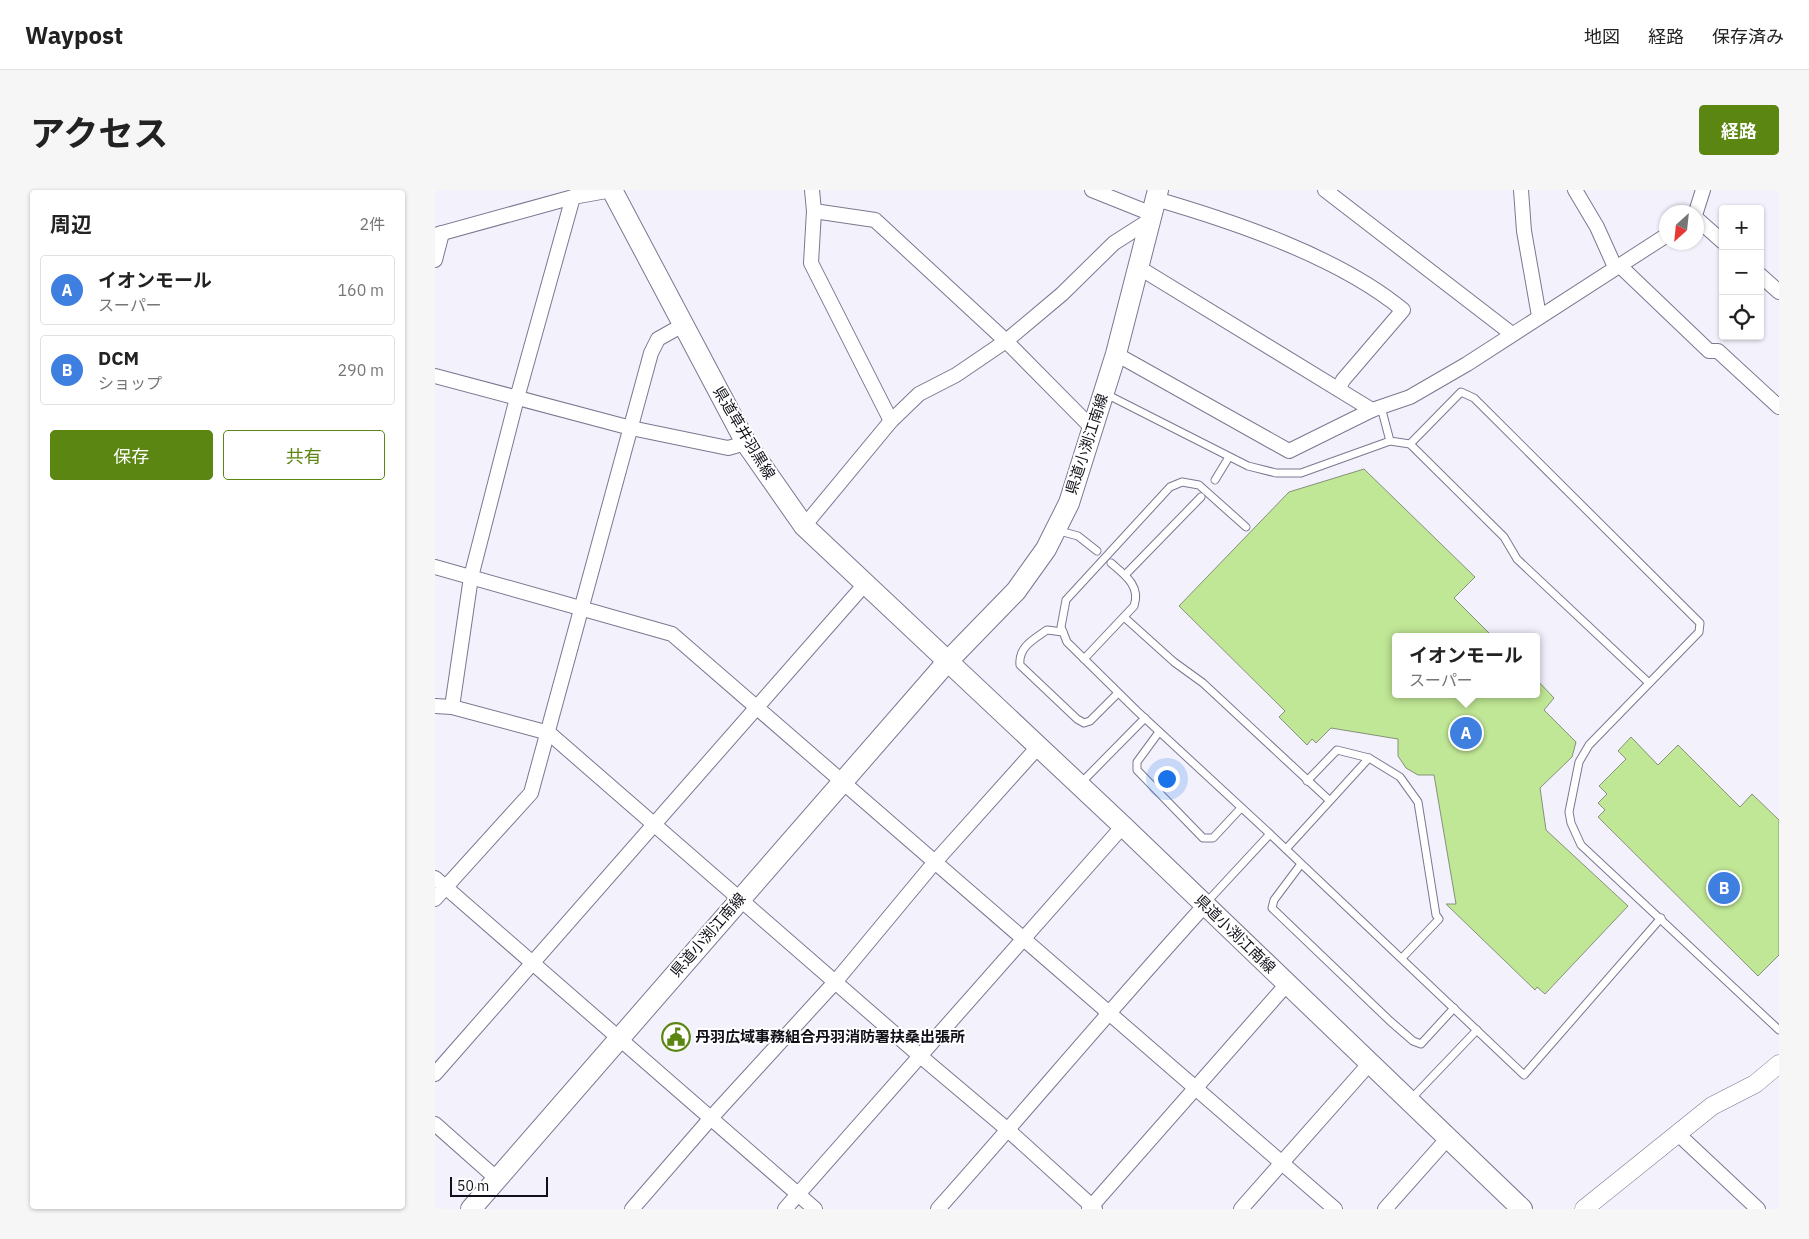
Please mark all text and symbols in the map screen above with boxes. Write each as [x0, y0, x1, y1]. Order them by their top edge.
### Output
text: Waypost [25, 19, 123, 51]
text: 地図 [1584, 25, 1620, 48]
text: 経路 [1648, 25, 1684, 48]
text: 保存済み [1712, 25, 1784, 48]
button: 経路 [1699, 105, 1779, 155]
text: アクセス [30, 110, 168, 156]
north arrow [1659, 205, 1704, 250]
map controls [1719, 205, 1764, 340]
button: + [1719, 205, 1764, 250]
text: 周辺 [50, 210, 92, 238]
text: 2件 [359, 214, 385, 234]
button: − [1719, 250, 1764, 295]
text: イオンモール [98, 268, 212, 292]
text: A [62, 280, 72, 300]
text: 160 m [337, 280, 384, 300]
text: スーパー [98, 295, 162, 315]
button: locate [1719, 295, 1764, 340]
text: DCM [98, 346, 139, 370]
text: B [62, 360, 72, 380]
text: 290 m [337, 360, 384, 380]
text: ショップ [98, 373, 162, 393]
street label: 県道草井羽黒線 [709, 383, 780, 483]
street label: 県道小渕江南線 [1061, 391, 1112, 497]
button: 保存 [50, 430, 213, 480]
button: 共有 [223, 430, 385, 480]
popup [1392, 633, 1540, 698]
text: イオンモール [1409, 643, 1523, 667]
text: スーパー [1409, 670, 1473, 690]
pin: A [1450, 714, 1482, 752]
your location [1154, 766, 1180, 792]
pin: B [1708, 869, 1740, 907]
street label: 県道小渕江南線 [666, 889, 749, 981]
street label: 県道小渕江南線 [1191, 890, 1280, 977]
public building icon: 丹羽広域事務組合丹羽消防署扶桑出張所 [661, 1022, 691, 1052]
place label: 丹羽広域事務組合丹羽消防署扶桑出張所 [695, 1027, 965, 1046]
scale bar [450, 1174, 547, 1197]
text: 50 m [457, 1177, 489, 1195]

